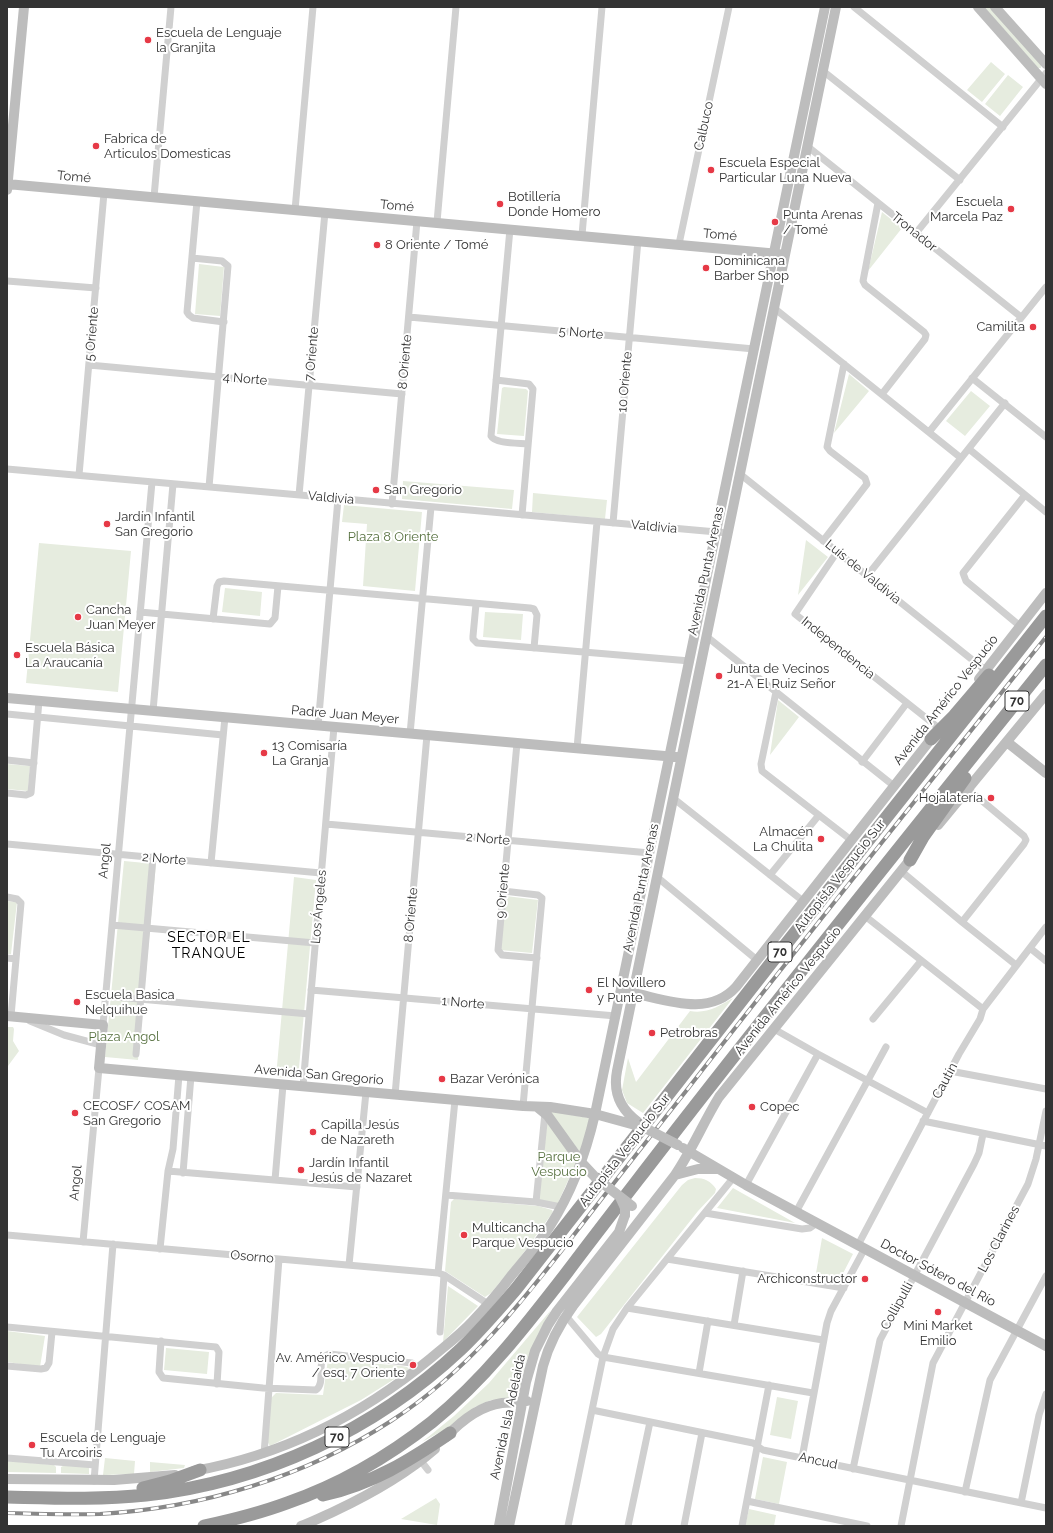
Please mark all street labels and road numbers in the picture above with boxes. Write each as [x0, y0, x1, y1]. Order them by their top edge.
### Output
street label: Calbuco [691, 100, 717, 152]
street label: Tomé [56, 168, 92, 186]
street label: Tomé [379, 197, 415, 215]
street label: Tronador [888, 209, 940, 255]
street label: Tomé [702, 226, 738, 244]
street label: 5 Oriente [82, 306, 102, 362]
street label: 5 Norte [558, 323, 604, 343]
street label: 7 Oriente [302, 326, 322, 382]
street label: 8 Oriente [395, 334, 415, 390]
street label: 10 Oriente [615, 351, 635, 413]
street label: 4 Norte [222, 369, 268, 389]
street label: Valdivia [307, 488, 355, 508]
street label: Avenida Punta Arenas [685, 505, 727, 637]
street label: Valdivia [630, 517, 678, 537]
street label: Luis de Valdivia [822, 537, 904, 607]
street label: Independencia [798, 614, 878, 682]
street label: Avenida Américo Vespucio [890, 632, 1002, 768]
road number: 70 [1005, 691, 1029, 711]
street label: Padre Juan Meyer [290, 703, 400, 727]
street label: Autopista Vespucio Sur [791, 816, 889, 936]
street label: Avenida Punta Arenas [620, 822, 662, 954]
street label: 2 Norte [465, 829, 511, 849]
street label: Angol [96, 843, 114, 879]
street label: 2 Norte [141, 849, 187, 869]
street label: 9 Oriente [493, 863, 513, 919]
street label: Los Ángeles [308, 869, 330, 945]
street label: 8 Oriente [401, 887, 421, 943]
street label: Avenida Américo Vespucio [731, 924, 845, 1058]
road number: 70 [768, 942, 792, 962]
street label: 1 Norte [441, 993, 485, 1013]
street label: Cautín [929, 1060, 961, 1102]
street label: Avenida San Gregorio [254, 1062, 384, 1088]
street label: Autopista Vespucio Sur [576, 1090, 674, 1210]
street label: Angol [67, 1165, 85, 1201]
street label: Los Clarines [975, 1203, 1023, 1275]
street label: Doctor Sótero del Río [878, 1236, 998, 1310]
street label: Osorno [230, 1247, 274, 1267]
street label: Collipulli [878, 1279, 916, 1333]
street label: Avenida Isla Adelaida [487, 1353, 529, 1481]
road number: 70 [325, 1427, 349, 1447]
street label: Ancud [797, 1449, 839, 1473]

